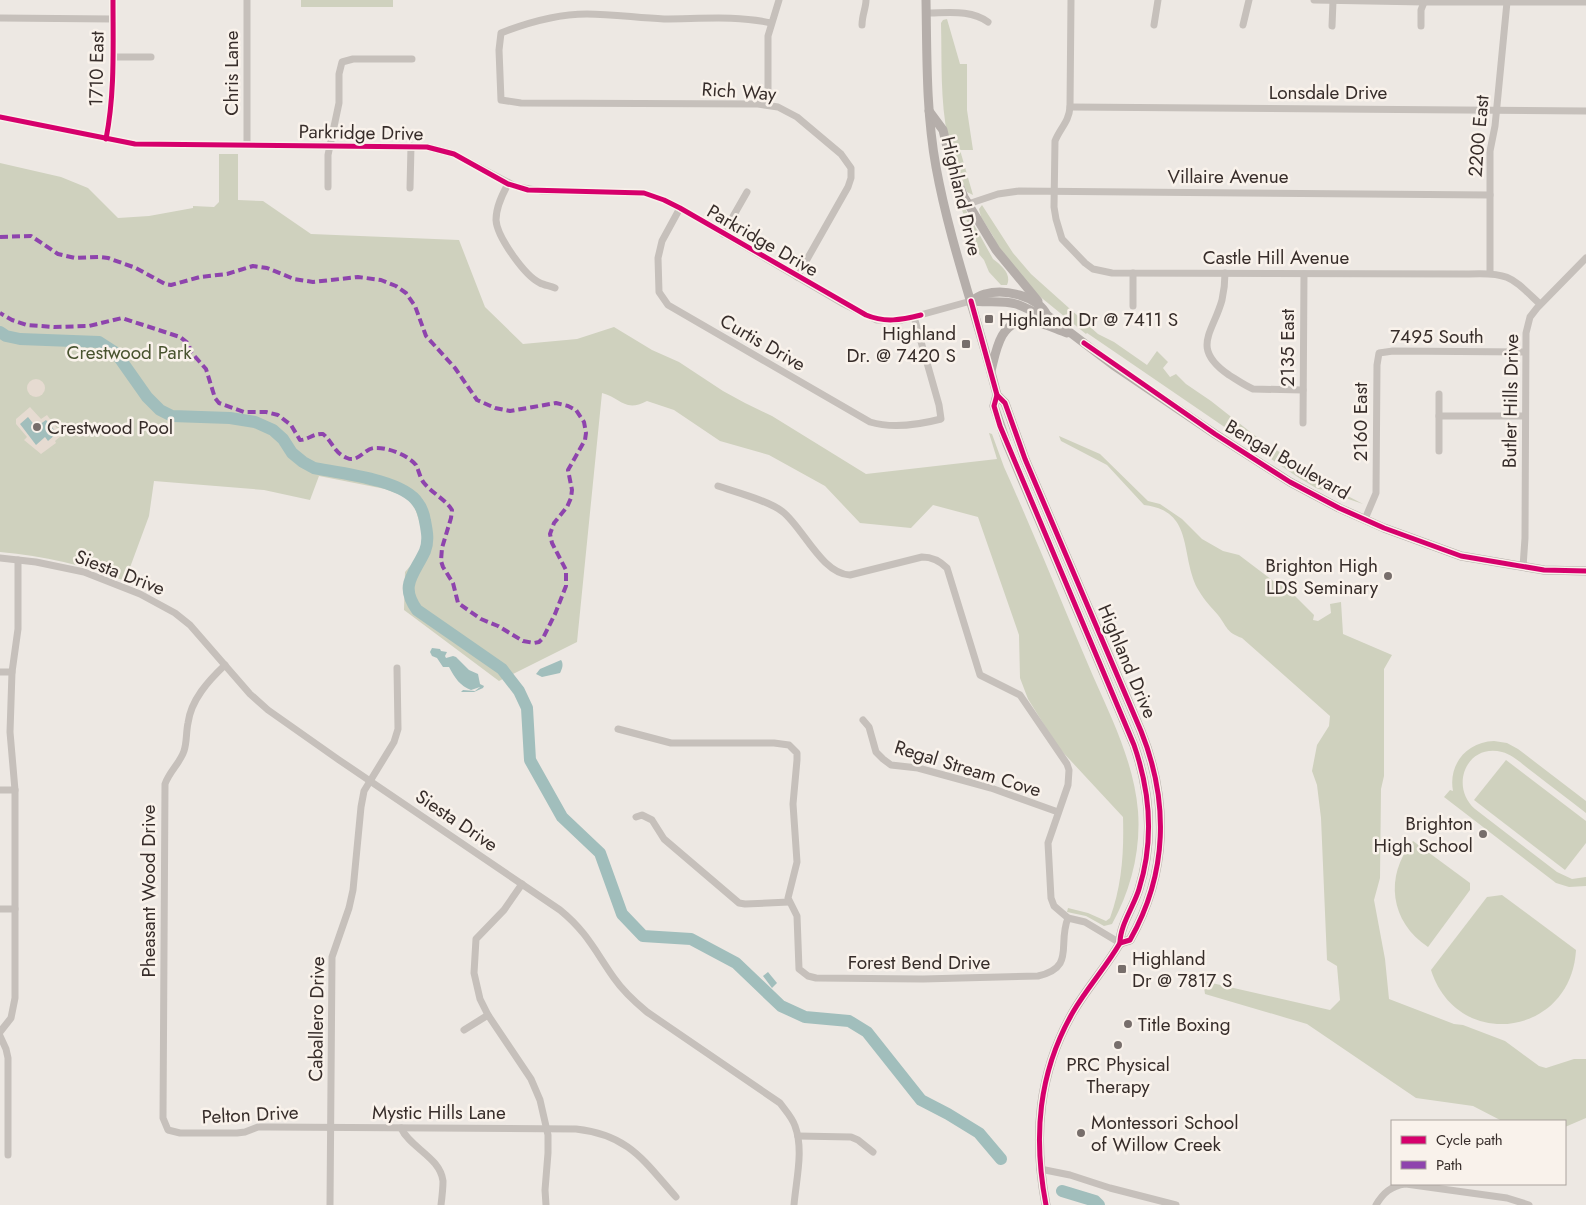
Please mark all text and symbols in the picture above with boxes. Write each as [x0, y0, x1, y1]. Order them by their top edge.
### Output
street label: 1710 East [82, 30, 111, 107]
street label: Chris Lane [218, 30, 245, 116]
street label: Rich Way [701, 75, 778, 108]
street label: Lonsdale Drive [1269, 79, 1388, 106]
street label: 2200 East [1461, 94, 1496, 178]
street label: Parkridge Drive [298, 118, 424, 147]
street label: Highland Drive [935, 134, 988, 259]
street label: Villaire Avenue [1167, 163, 1289, 190]
street label: Parkridge Drive [702, 198, 824, 283]
street label: Castle Hill Avenue [1203, 244, 1349, 271]
place label: Highland Dr @ 7411 S [999, 306, 1178, 333]
street label: Curtis Drive [715, 307, 811, 378]
street label: 2135 East [1274, 309, 1301, 387]
marker: Highland Dr @ 7411 S [983, 313, 995, 325]
place label: Highland Dr. @ 7420 S [847, 320, 956, 369]
street label: 7495 South [1390, 323, 1484, 350]
street label: Butler Hills Drive [1496, 333, 1525, 468]
marker: Highland Dr. @ 7420 S [960, 338, 972, 350]
park label: Crestwood Park [66, 339, 192, 366]
street label: 2160 East [1347, 382, 1374, 462]
street label: Bengal Boulevard [1220, 413, 1355, 506]
place label: Crestwood Pool [47, 414, 173, 441]
marker: Crestwood Pool [31, 421, 43, 433]
street label: Siesta Drive [71, 543, 169, 602]
place label: Brighton High LDS Seminary [1265, 552, 1379, 601]
marker: Brighton High LDS Seminary [1382, 570, 1394, 582]
street label: Highland Drive [1091, 600, 1164, 723]
street label: Regal Stream Cove [891, 733, 1045, 804]
street label: Siesta Drive [410, 783, 504, 858]
street label: Pheasant Wood Drive [135, 804, 162, 978]
place label: Brighton High School [1373, 810, 1473, 859]
marker: Brighton High School [1477, 828, 1489, 840]
place label: Highland Dr @ 7817 S [1132, 945, 1232, 994]
street label: Forest Bend Drive [848, 949, 990, 976]
street label: Caballero Drive [302, 956, 331, 1082]
marker: Highland Dr @ 7817 S [1116, 963, 1128, 975]
place label: Title Boxing [1138, 1011, 1231, 1038]
marker: Title Boxing [1122, 1018, 1134, 1030]
marker: PRC Physical Therapy [1112, 1039, 1124, 1051]
place label: PRC Physical Therapy [1066, 1051, 1170, 1100]
street label: Pelton Drive [201, 1098, 299, 1131]
street label: Mystic Hills Lane [372, 1099, 506, 1126]
place label: Montessori School of Willow Creek [1091, 1109, 1239, 1158]
legend [1391, 1120, 1566, 1185]
marker: Montessori School of Willow Creek [1075, 1127, 1087, 1139]
text: Cycle path [1436, 1129, 1503, 1151]
text: Path [1436, 1154, 1462, 1176]

